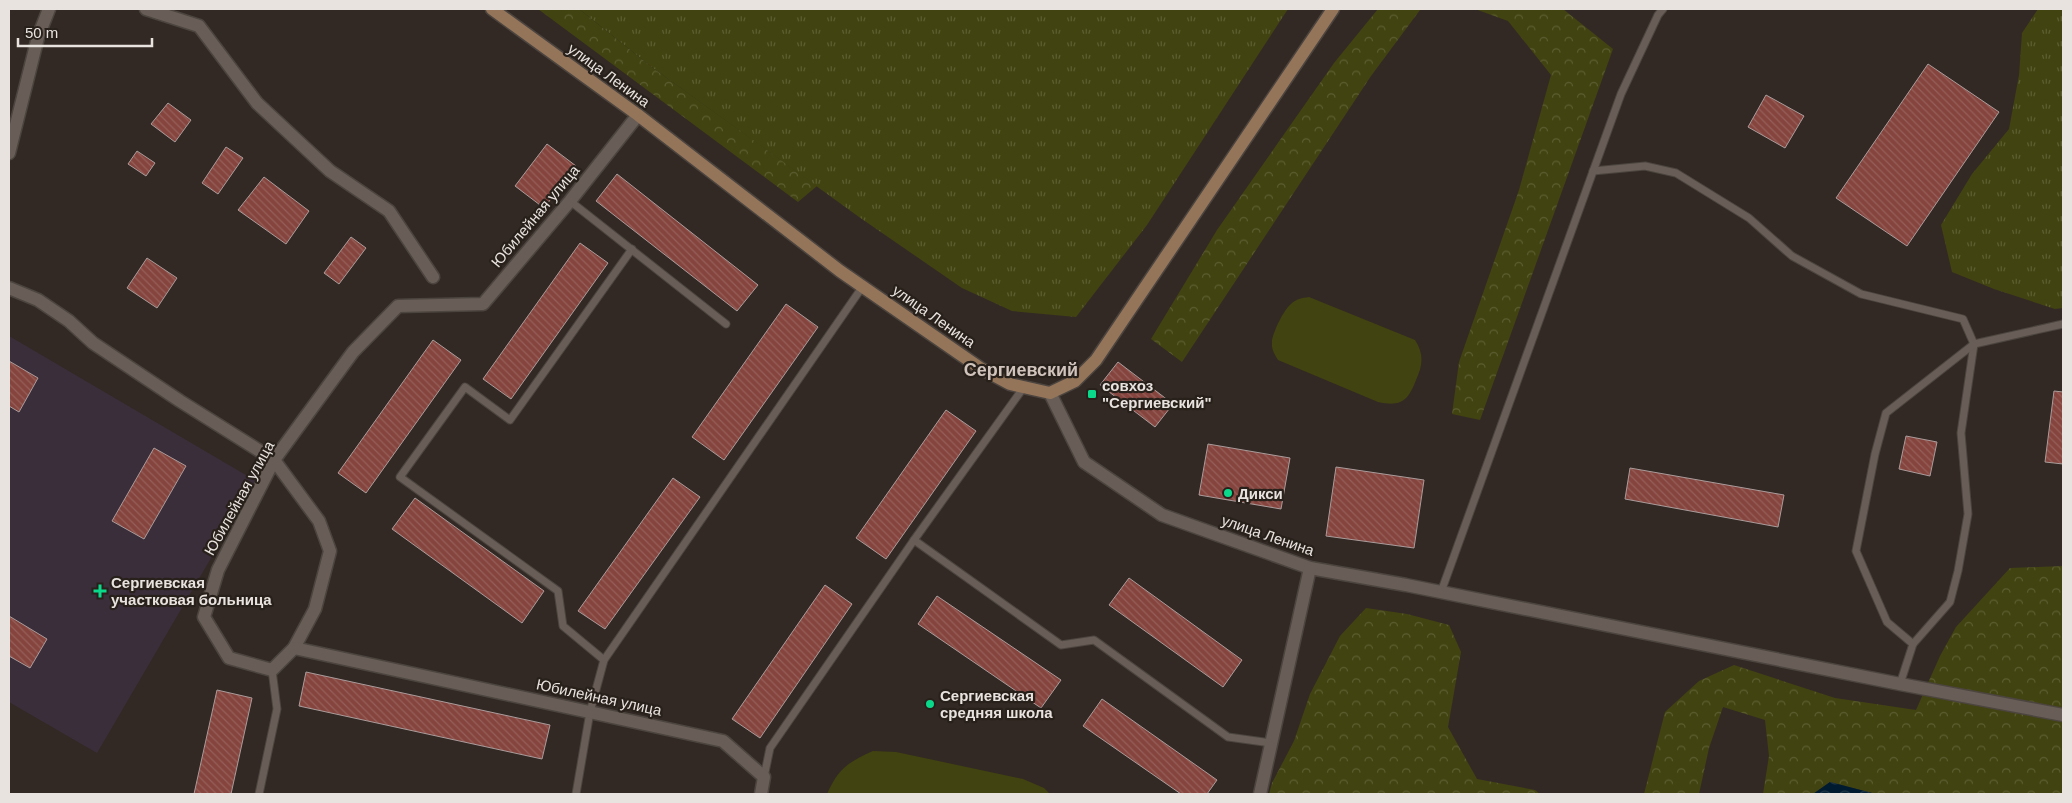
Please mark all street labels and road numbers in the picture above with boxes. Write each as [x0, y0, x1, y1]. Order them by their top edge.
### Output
street label: улица Ленина [565, 40, 654, 111]
street label: Юбилейная улица [487, 161, 583, 270]
street label: улица Ленина [889, 281, 979, 351]
street label: Юбилейная улица [201, 437, 278, 558]
street label: улица Ленина [1219, 511, 1317, 559]
street label: Юбилейная улица [535, 675, 664, 719]

